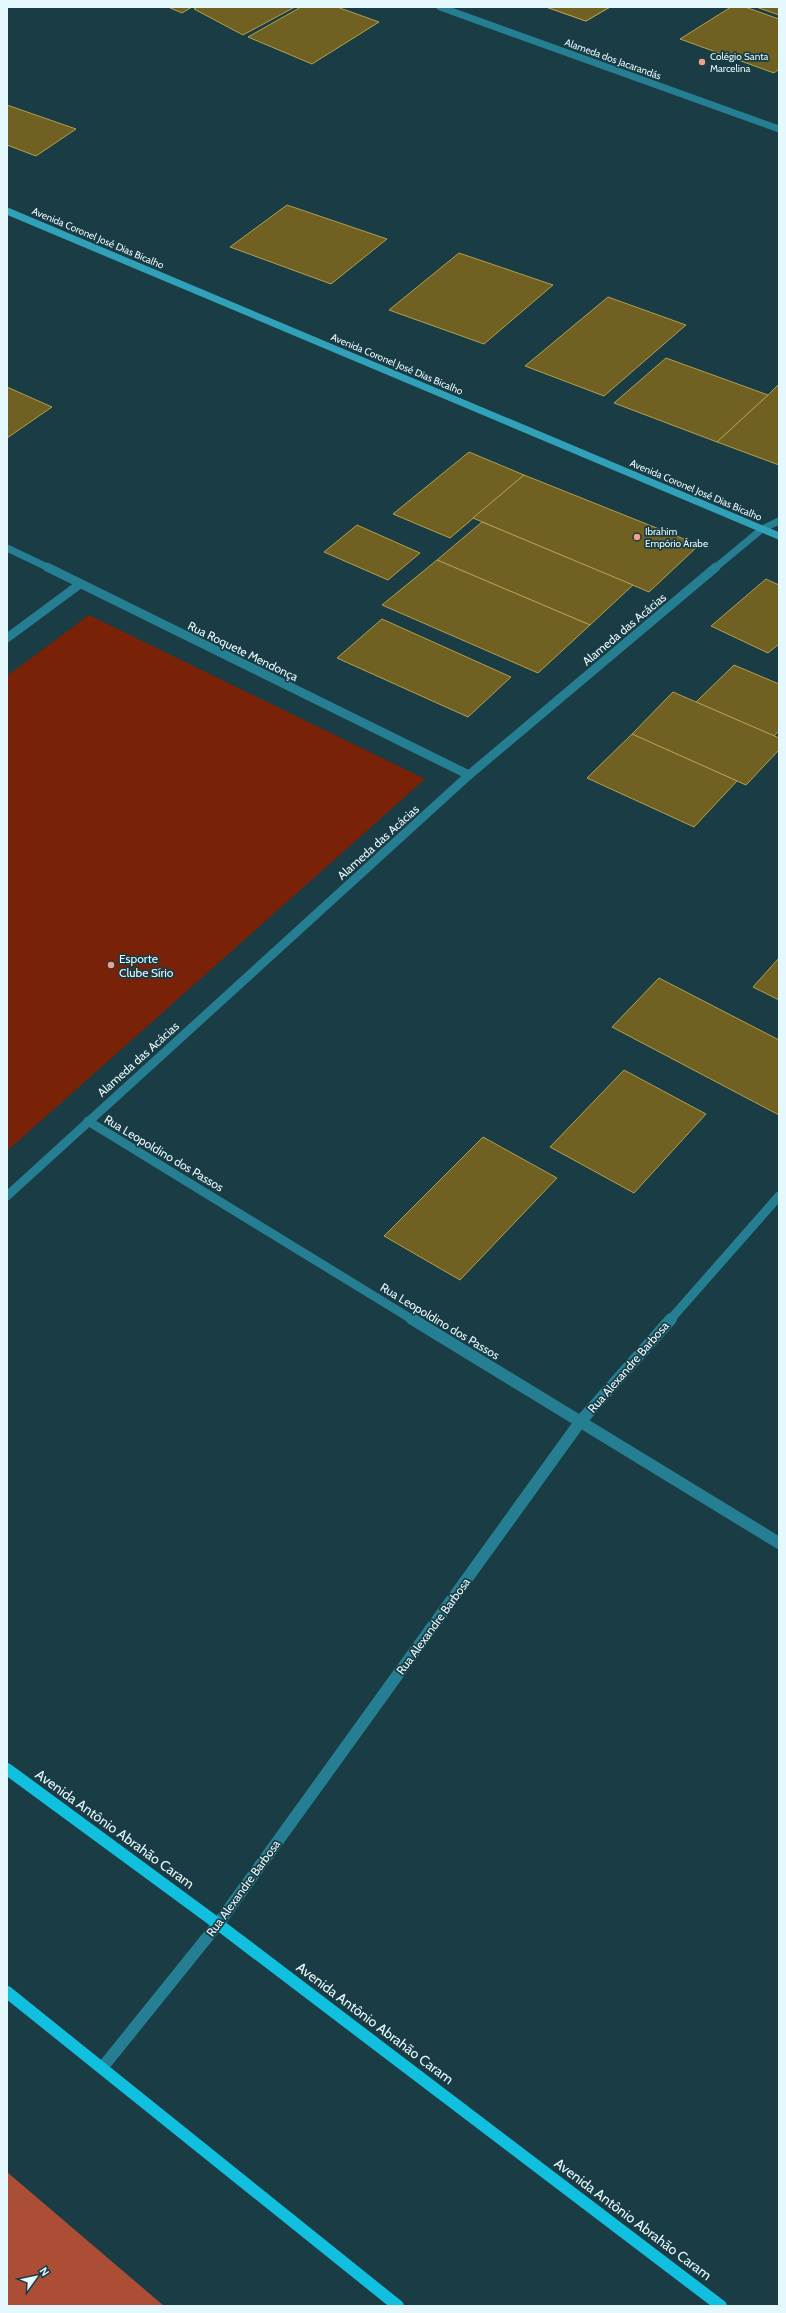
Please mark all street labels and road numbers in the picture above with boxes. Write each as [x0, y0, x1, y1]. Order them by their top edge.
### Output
street label: Alameda dos Jacarandás [563, 35, 663, 83]
street label: Avenida Coronel José Dias Bicalho [30, 204, 166, 272]
street label: Avenida Coronel José Dias Bicalho [329, 330, 465, 398]
street label: Avenida Coronel José Dias Bicalho [628, 456, 764, 524]
street label: Alameda das Acácias [579, 590, 669, 668]
street label: Rua Roquete Mendonça [185, 618, 301, 684]
street label: Alameda das Acácias [334, 801, 422, 883]
street label: Alameda das Acácias [94, 1018, 182, 1100]
street label: Rua Leopoldino dos Passos [102, 1111, 226, 1195]
street label: Rua Leopoldino dos Passos [378, 1279, 502, 1363]
street label: Rua Alexandre Barbosa [584, 1318, 672, 1416]
street label: Rua Alexandre Barbosa [393, 1574, 473, 1677]
street label: Avenida Antônio Abrahão Caram [32, 1765, 198, 1893]
street label: Rua Alexandre Barbosa [203, 1836, 283, 1939]
street label: Avenida Antônio Abrahão Caram [293, 1958, 457, 2088]
street label: Avenida Antônio Abrahão Caram [551, 2154, 715, 2284]

